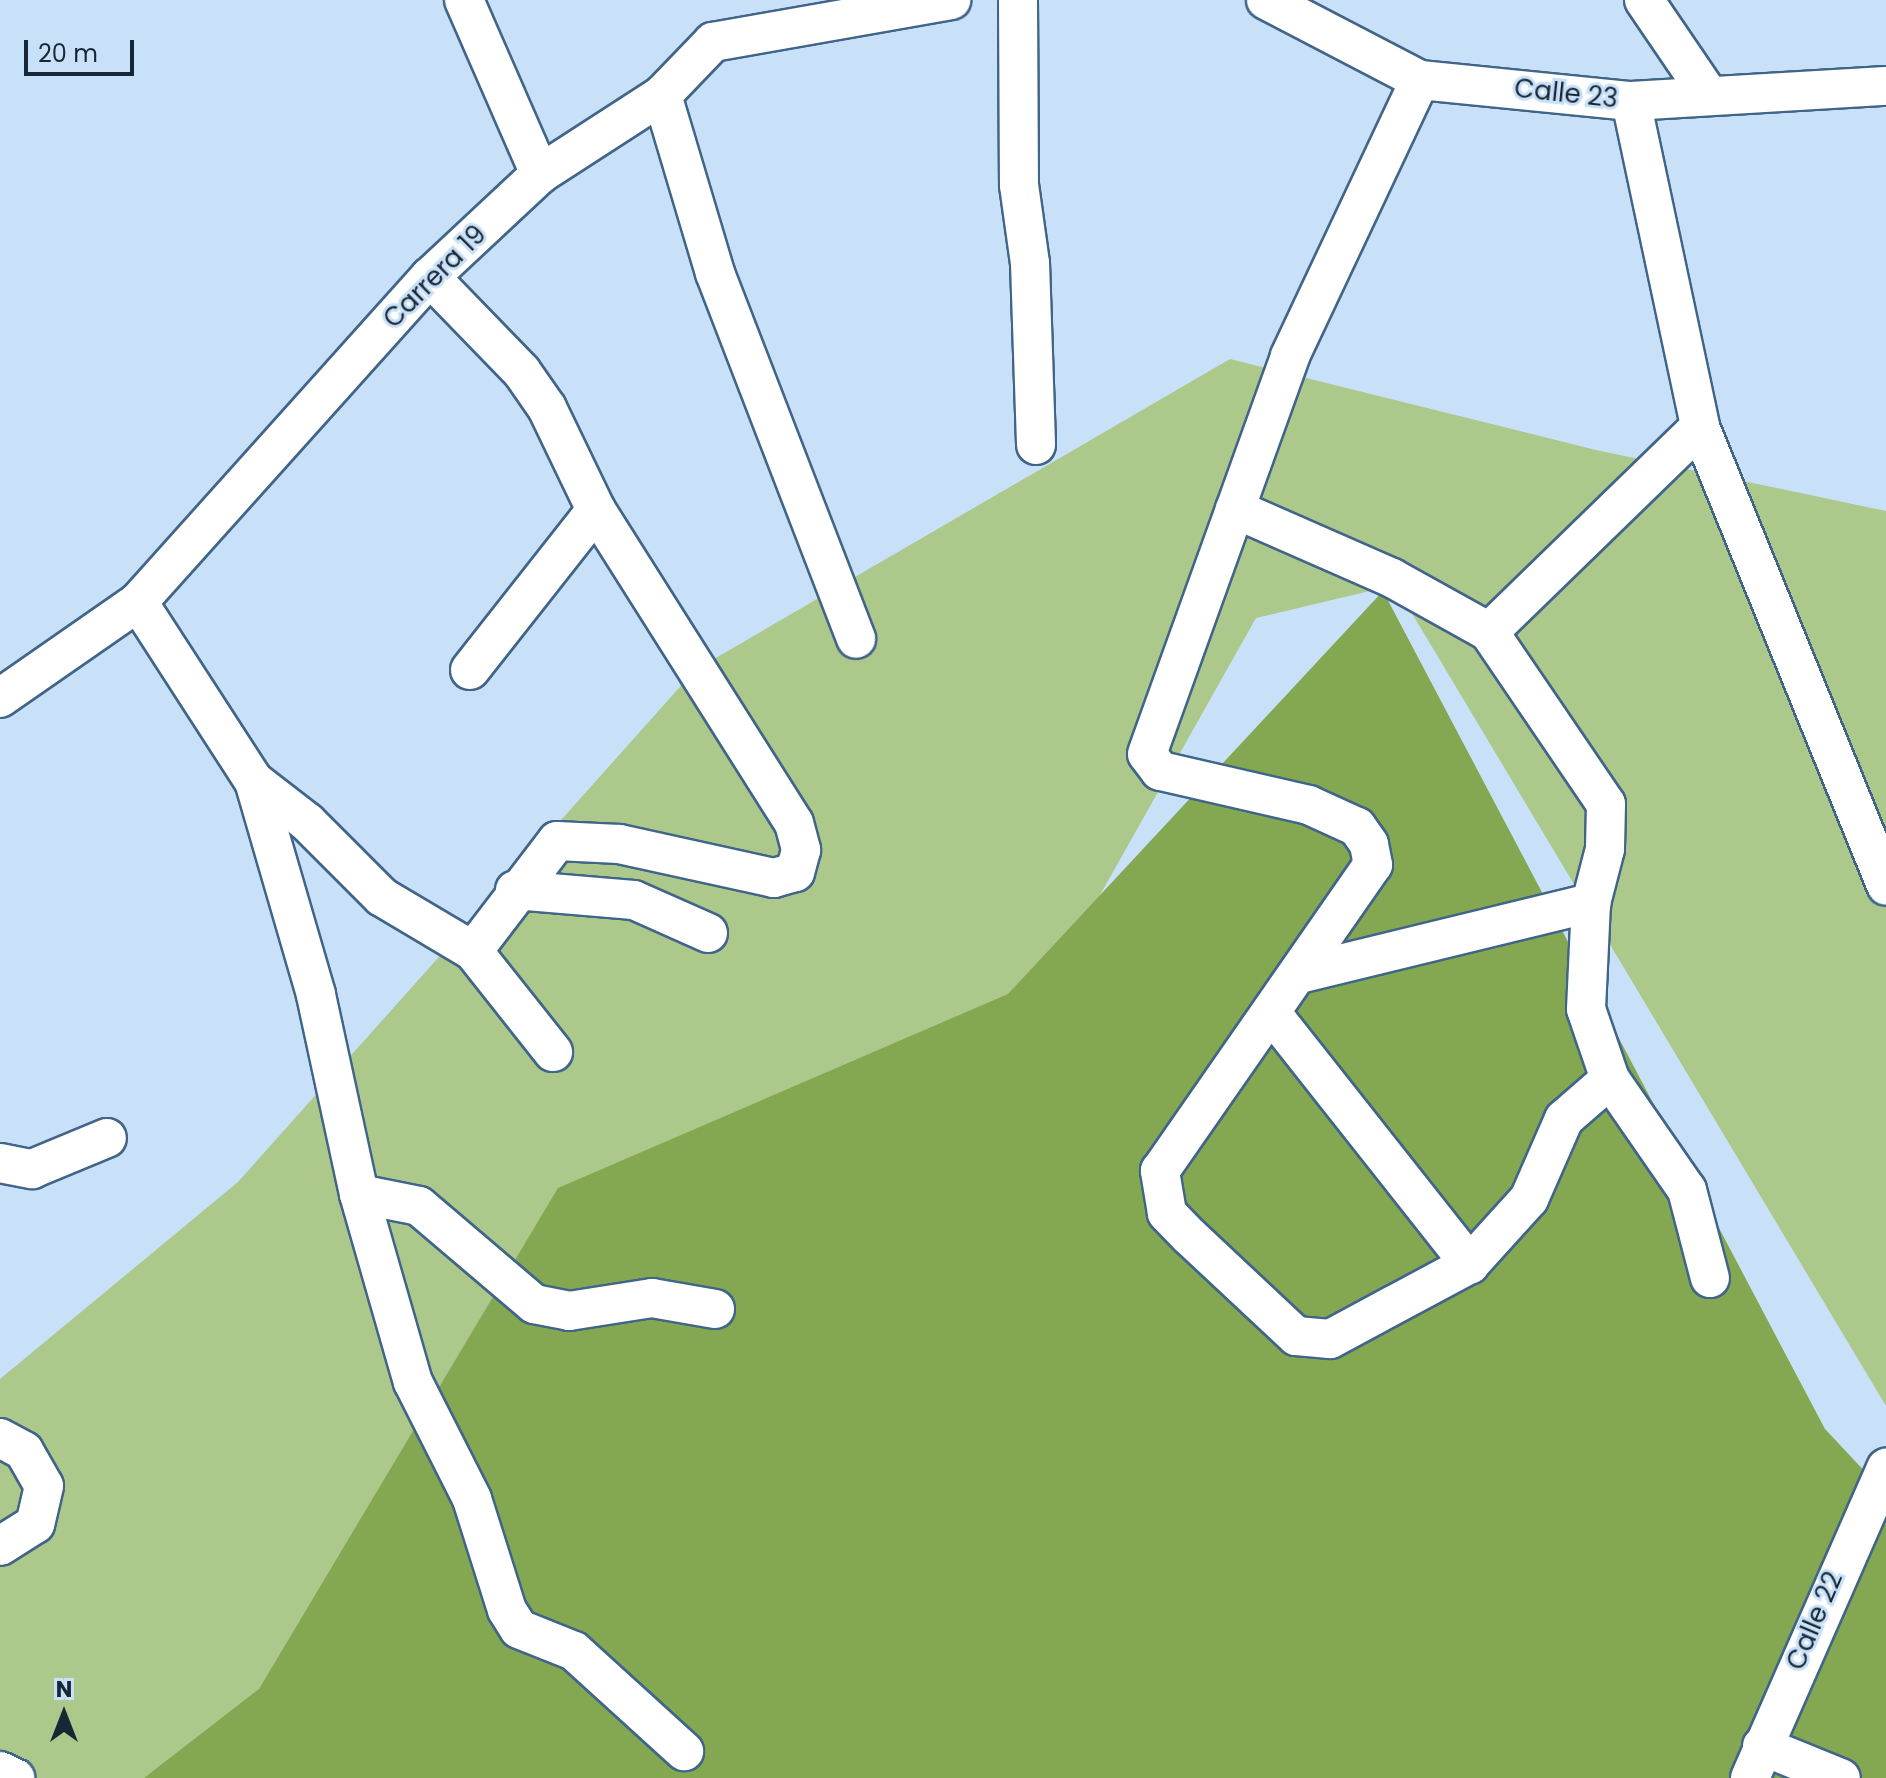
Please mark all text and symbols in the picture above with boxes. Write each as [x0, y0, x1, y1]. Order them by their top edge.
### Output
scale bar [28, 24, 138, 74]
text: 20 m [38, 37, 98, 70]
street label: Calle 23 [1513, 73, 1619, 115]
street label: Carrera 19 [377, 219, 493, 335]
street label: Calle 22 [1780, 1567, 1850, 1675]
north arrow [24, 1674, 104, 1754]
text: N [56, 1674, 72, 1705]

